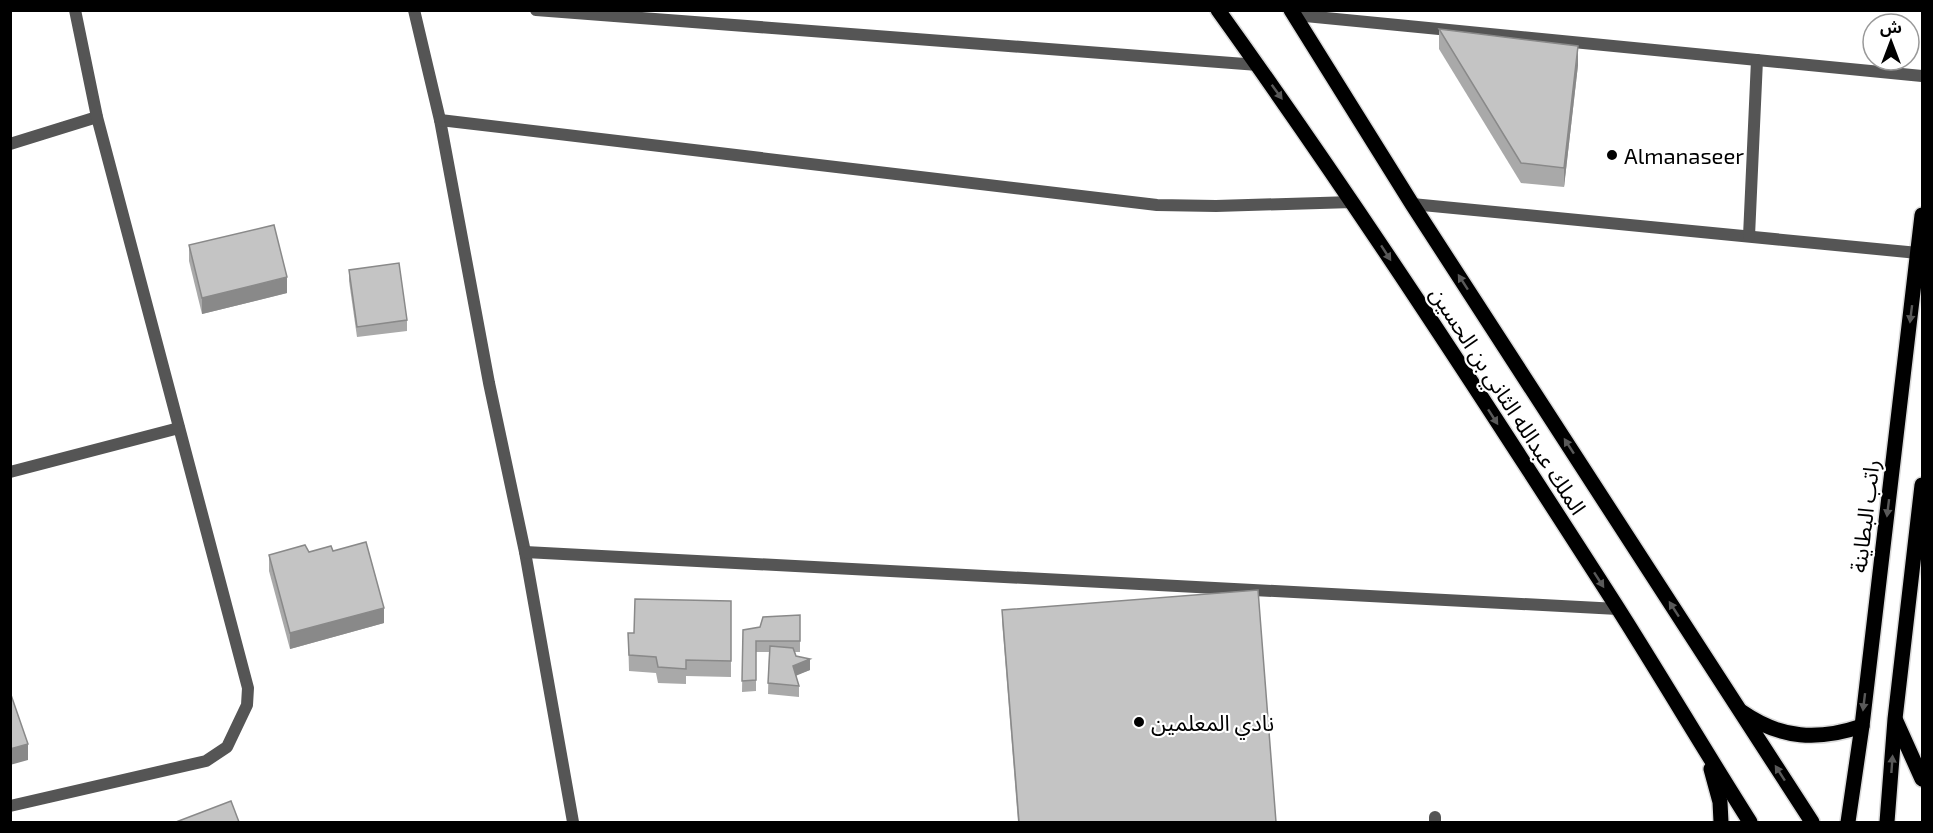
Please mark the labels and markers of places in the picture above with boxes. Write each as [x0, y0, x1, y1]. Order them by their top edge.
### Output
place label: Almanaseer [1624, 142, 1744, 168]
marker: Almanaseer [1605, 148, 1619, 162]
place label: نادي المعلمين [1151, 709, 1274, 740]
marker: نادي المعلمين [1132, 715, 1146, 729]

